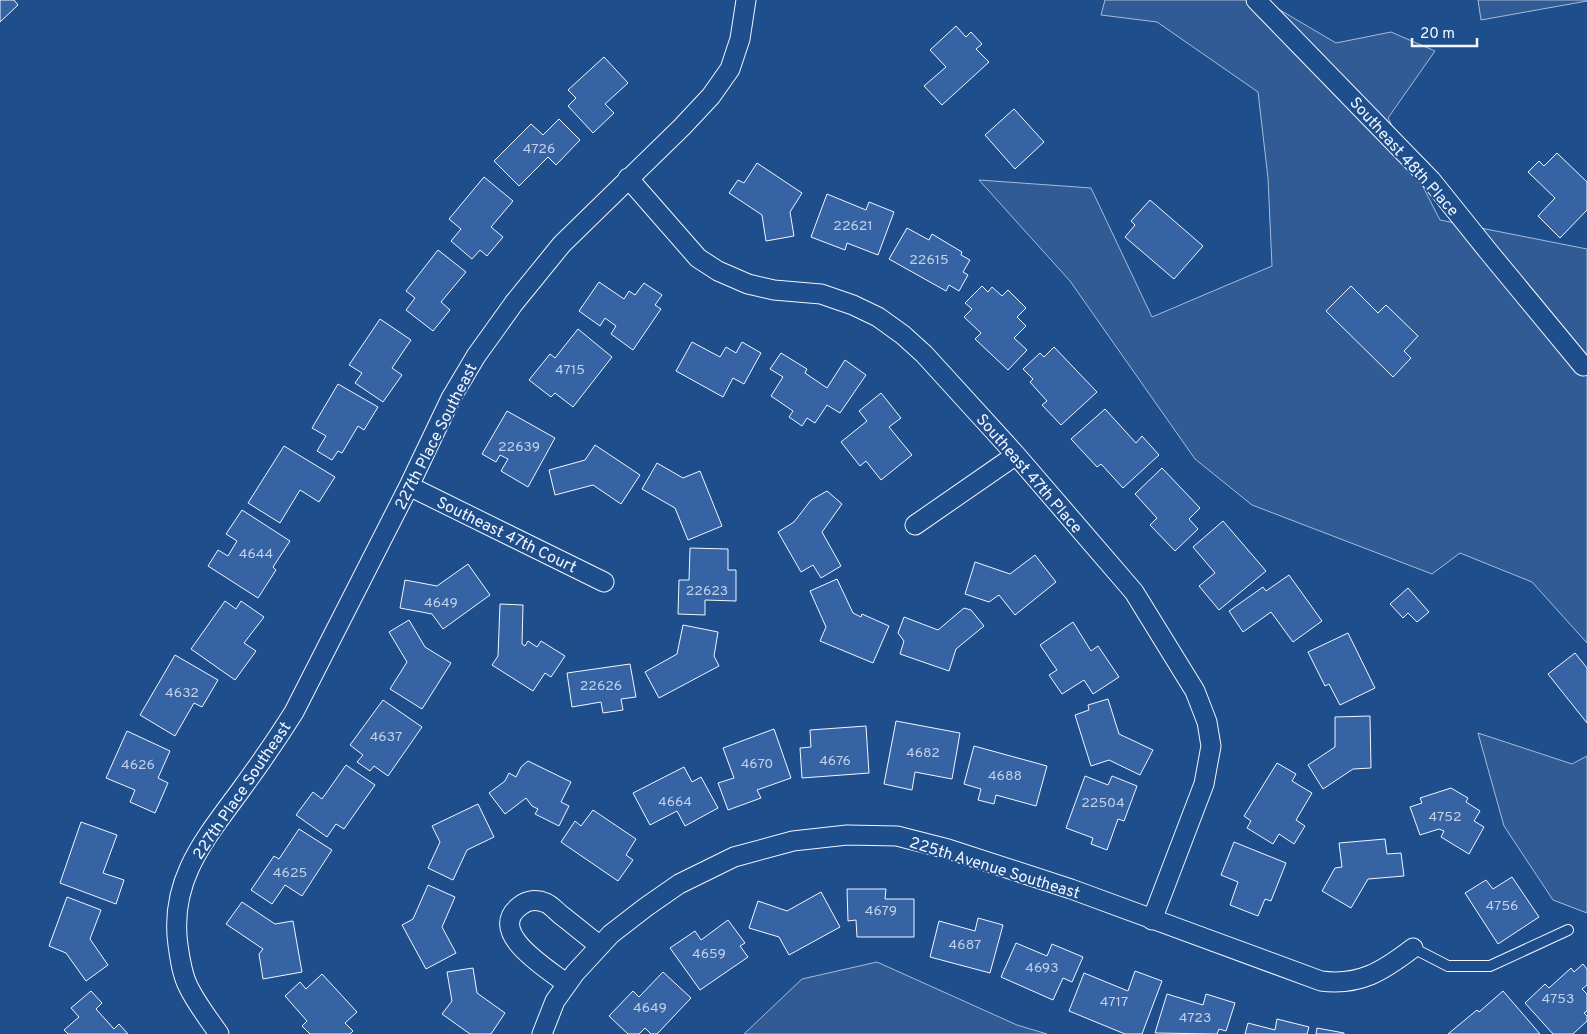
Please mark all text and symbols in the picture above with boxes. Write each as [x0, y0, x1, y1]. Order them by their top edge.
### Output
scale bar [1412, 15, 1477, 47]
text: 20 m [1420, 25, 1455, 44]
street label: Southeast 48th Place [1345, 93, 1462, 221]
house number: 4726 [523, 141, 555, 158]
house number: 22621 [833, 218, 873, 235]
house number: 22615 [909, 252, 949, 269]
street label: 227th Place Southeast [391, 360, 482, 514]
house number: 4715 [555, 362, 585, 379]
street label: Southeast 47th Place [971, 410, 1086, 538]
house number: 22639 [498, 439, 540, 456]
street label: Southeast 47th Court [433, 493, 579, 578]
house number: 4644 [239, 546, 273, 563]
house number: 22623 [686, 583, 728, 600]
house number: 4649 [424, 595, 458, 612]
house number: 22626 [580, 678, 622, 695]
house number: 4632 [165, 685, 199, 702]
street label: 227th Place Southeast [189, 718, 296, 864]
house number: 4637 [370, 729, 402, 746]
house number: 4682 [906, 745, 940, 762]
house number: 4676 [819, 753, 851, 770]
house number: 4670 [741, 756, 773, 773]
house number: 4626 [121, 757, 155, 774]
house number: 4688 [988, 768, 1022, 785]
house number: 4664 [658, 794, 692, 811]
house number: 22504 [1081, 795, 1125, 812]
house number: 4752 [1428, 809, 1462, 826]
street label: 225th Avenue Southeast [907, 833, 1082, 904]
house number: 4625 [273, 865, 307, 882]
house number: 4756 [1486, 898, 1518, 915]
house number: 4679 [865, 903, 897, 920]
house number: 4687 [949, 937, 981, 954]
house number: 4659 [692, 946, 726, 963]
house number: 4693 [1025, 960, 1059, 977]
house number: 4753 [1542, 991, 1574, 1008]
house number: 4717 [1100, 994, 1128, 1011]
house number: 4649 [633, 1000, 667, 1017]
house number: 4723 [1179, 1010, 1211, 1027]

